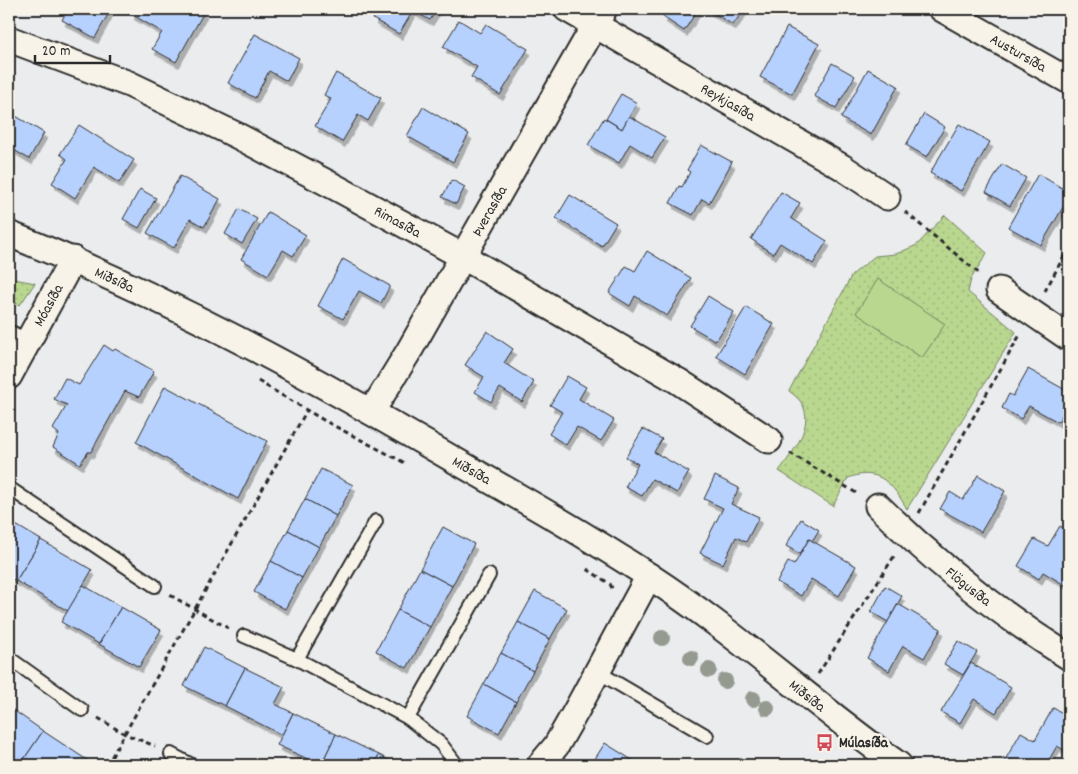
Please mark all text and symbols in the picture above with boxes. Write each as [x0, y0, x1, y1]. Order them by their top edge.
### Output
street label: Austursíða [985, 29, 1051, 79]
scale bar [35, 32, 110, 64]
text: 20 m [42, 41, 70, 63]
street label: Reykjasíða [696, 79, 760, 128]
street label: Þverasíða [467, 181, 514, 241]
street label: Rimasíða [369, 201, 425, 245]
street label: Miðsíða [90, 262, 138, 300]
street label: Móasíða [29, 280, 71, 331]
street label: Miðsíða [447, 452, 495, 492]
street label: Flögusíða [940, 562, 996, 613]
street label: Miðsíða [783, 675, 830, 719]
bus stop icon: Múlasíða [815, 732, 835, 752]
place label: Múlasíða [839, 733, 889, 755]

